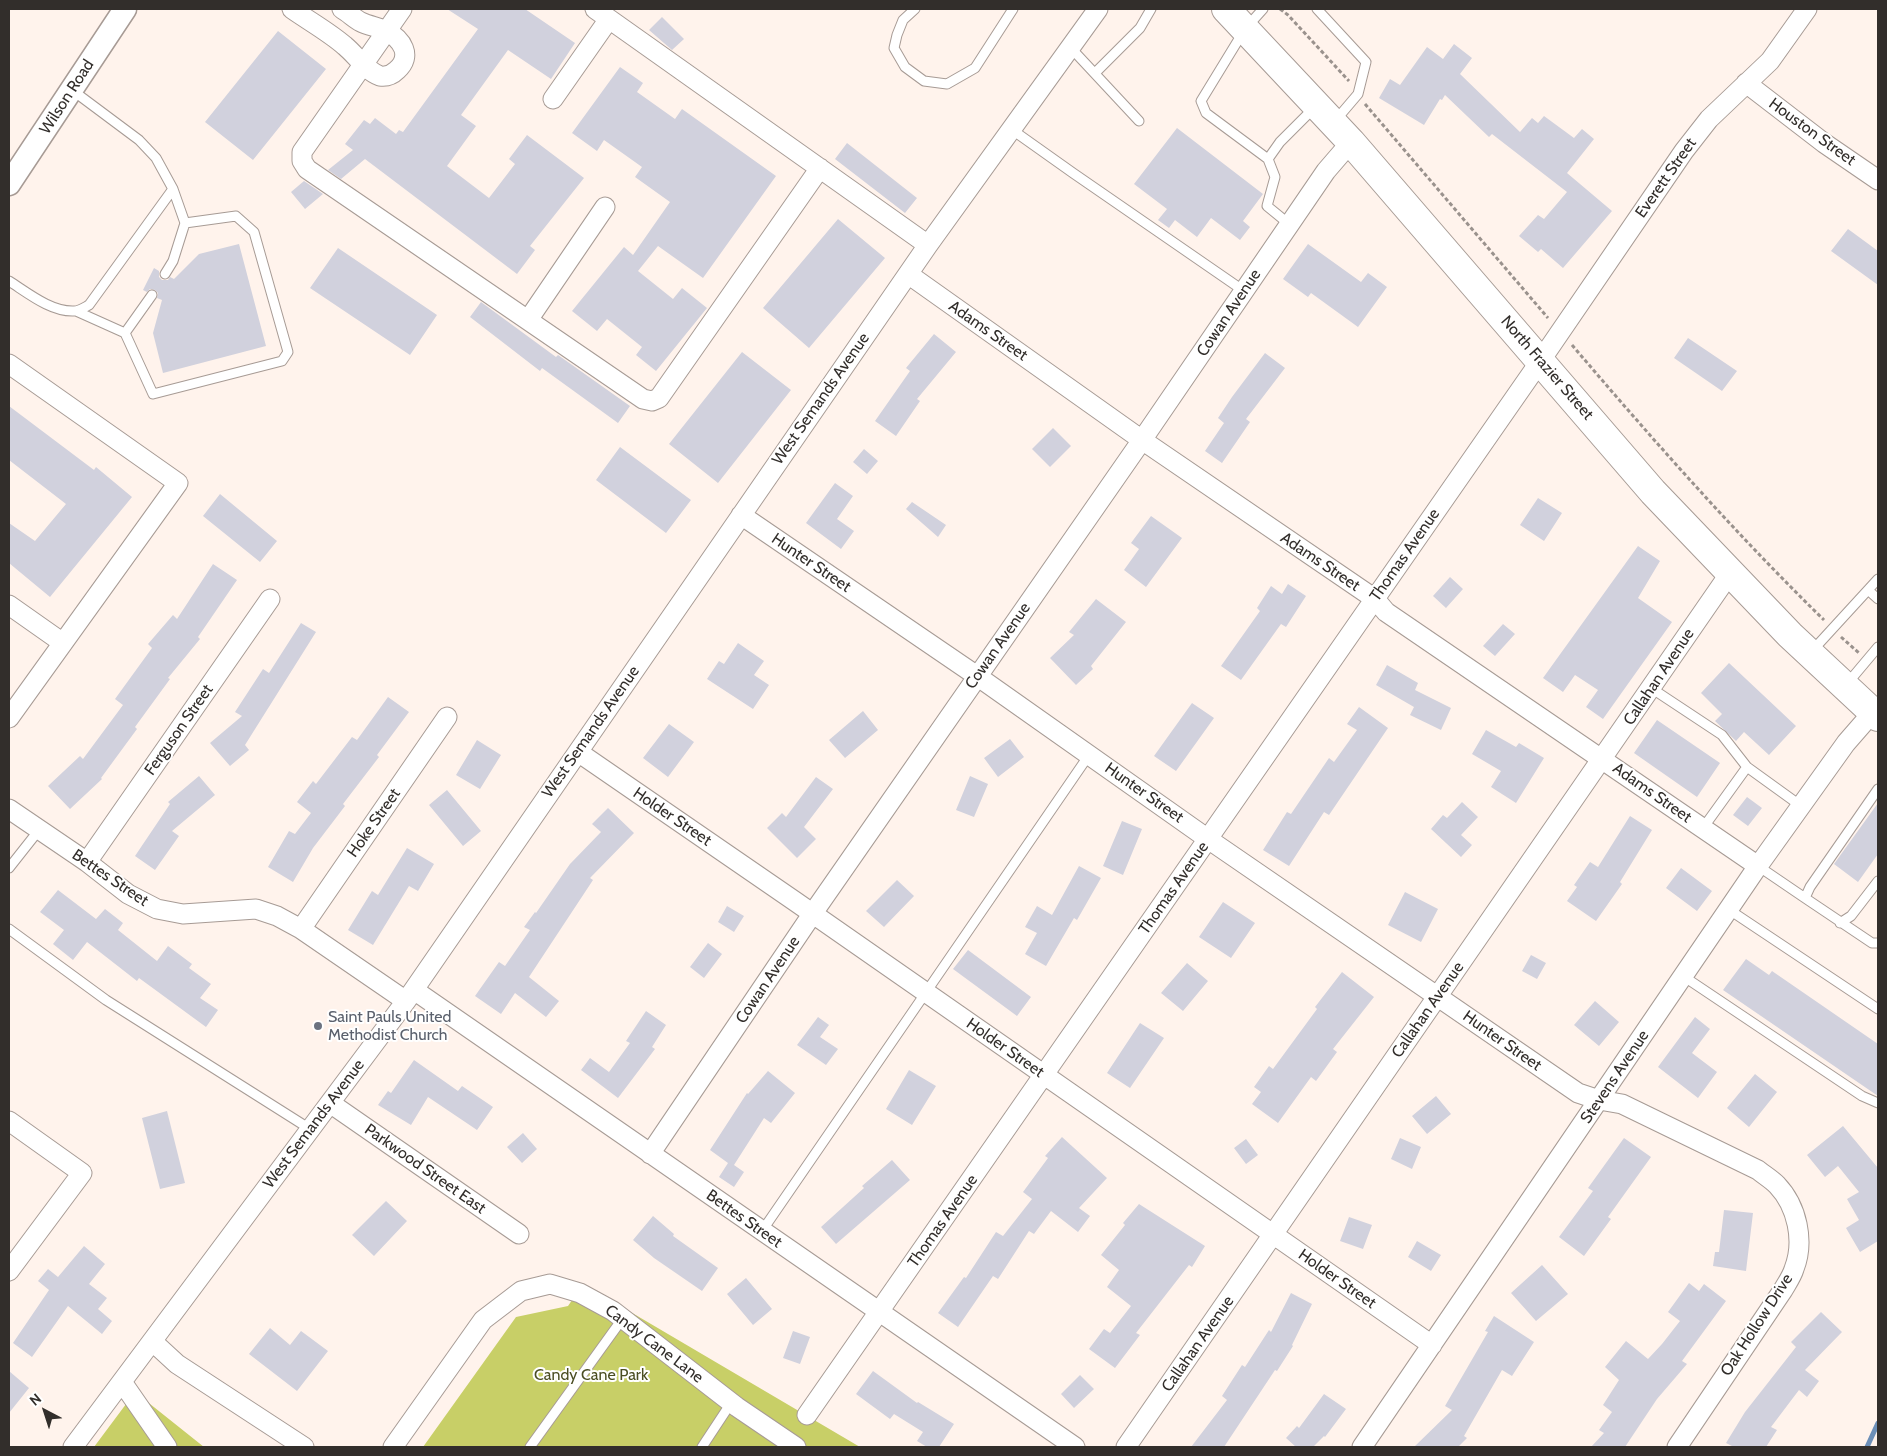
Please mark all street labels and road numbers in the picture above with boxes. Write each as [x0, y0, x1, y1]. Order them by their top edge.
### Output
street label: Wilson Road [36, 56, 98, 138]
street label: Houston Street [1765, 94, 1859, 170]
street label: Everett Street [1631, 134, 1701, 222]
street label: Cowan Avenue [1193, 266, 1265, 360]
street label: Adams Street [945, 297, 1031, 365]
street label: North Frazier Street [1497, 312, 1597, 424]
street label: West Semands Avenue [768, 329, 874, 469]
street label: Thomas Avenue [1366, 505, 1444, 605]
street label: Adams Street [1277, 528, 1363, 596]
street label: Hunter Street [768, 529, 854, 597]
street label: Cowan Avenue [961, 599, 1035, 693]
street label: Callahan Avenue [1620, 625, 1698, 729]
street label: West Semands Avenue [538, 662, 644, 802]
street label: Ferguson Street [141, 681, 217, 779]
street label: Hunter Street [1101, 759, 1187, 827]
street label: Adams Street [1609, 759, 1695, 827]
street label: Holder Street [629, 784, 715, 850]
street label: Hoke Street [343, 785, 405, 861]
street label: Thomas Avenue [1135, 838, 1213, 938]
street label: Bettes Street [68, 845, 152, 911]
street label: Cowan Avenue [732, 933, 804, 1027]
street label: Callahan Avenue [1388, 958, 1468, 1062]
street label: Hunter Street [1459, 1007, 1545, 1075]
street label: Holder Street [962, 1014, 1048, 1082]
street label: Stevens Avenue [1577, 1027, 1653, 1127]
street label: West Semands Avenue [259, 1056, 369, 1192]
street label: Parkwood Street East [361, 1120, 489, 1218]
street label: Thomas Avenue [904, 1171, 982, 1271]
street label: Bettes Street [702, 1186, 786, 1252]
street label: Holder Street [1294, 1245, 1380, 1313]
street label: Oak Hollow Drive [1717, 1270, 1797, 1380]
street label: Callahan Avenue [1158, 1292, 1238, 1396]
street label: Candy Cane Lane [601, 1301, 707, 1387]

